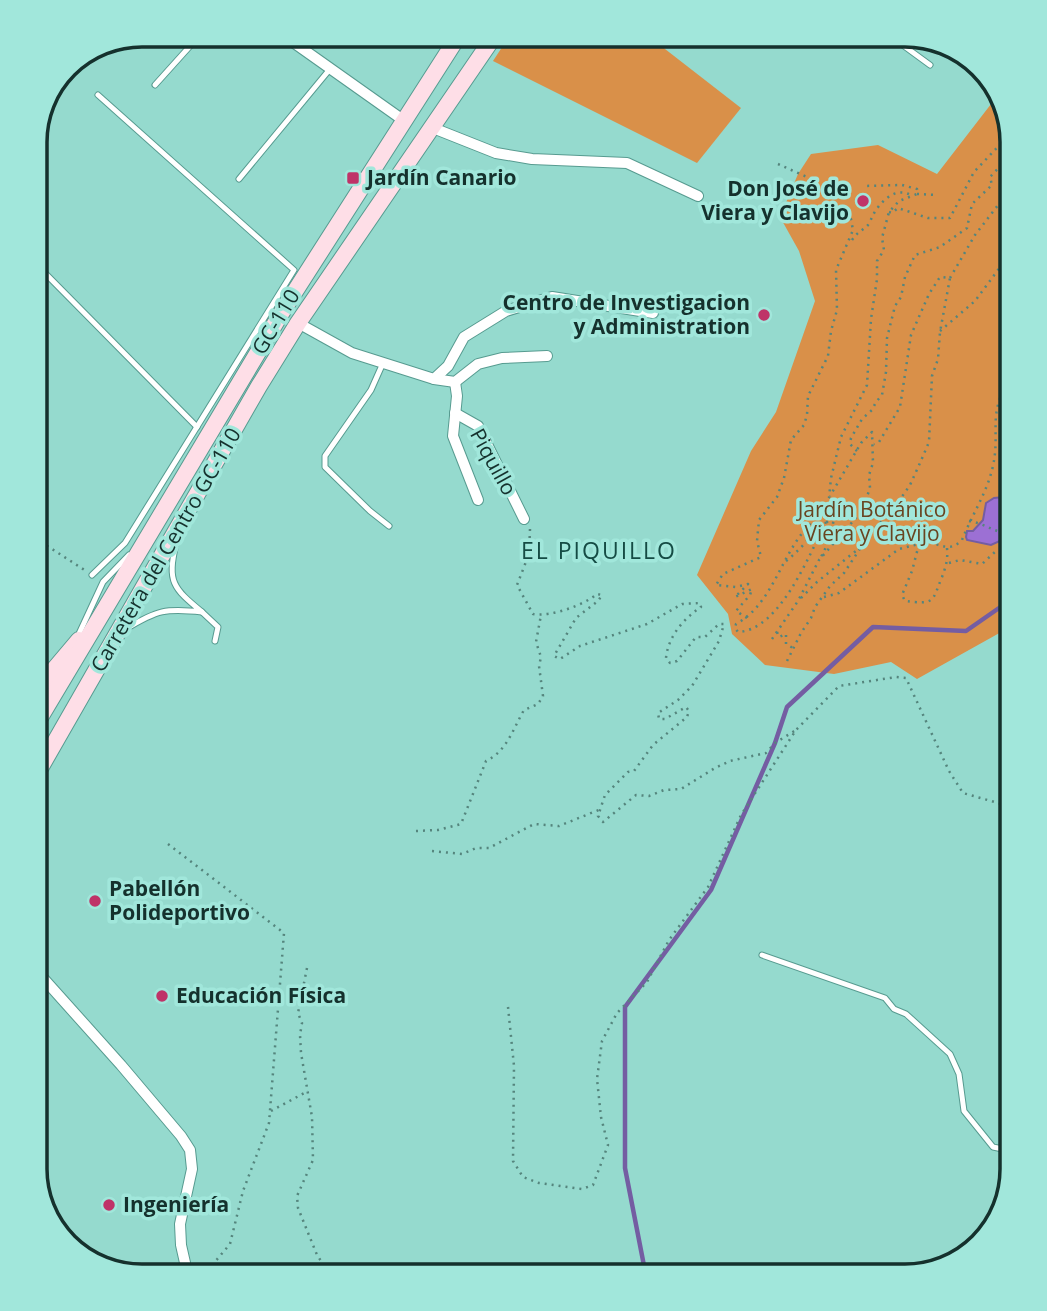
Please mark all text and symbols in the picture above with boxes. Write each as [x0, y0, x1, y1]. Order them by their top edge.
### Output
place label: Jardín Canario [365, 163, 517, 191]
marker: Jardín Canario [345, 170, 361, 186]
place label: Don José de Viera y Clavijo [701, 174, 849, 226]
marker: Don José de Viera y Clavijo [855, 193, 871, 209]
street label: GC-110 [245, 284, 305, 359]
place label: Centro de Investigacion y Administration [503, 288, 750, 340]
marker: Centro de Investigacion y Administration [756, 307, 772, 323]
street label: Carretera del Centro GC-110 [84, 422, 247, 677]
street label: Piquillo [464, 423, 524, 500]
park label: Jardín Botánico Viera y Clavijo [796, 495, 946, 547]
district label: EL PIQUILLO [521, 534, 677, 566]
place label: Pabellón Polideportivo [109, 874, 250, 926]
marker: Pabellón Polideportivo [87, 893, 103, 909]
place label: Educación Física [176, 981, 346, 1009]
marker: Educación Física [154, 988, 170, 1004]
place label: Ingeniería [123, 1190, 229, 1218]
marker: Ingeniería [101, 1197, 117, 1213]

